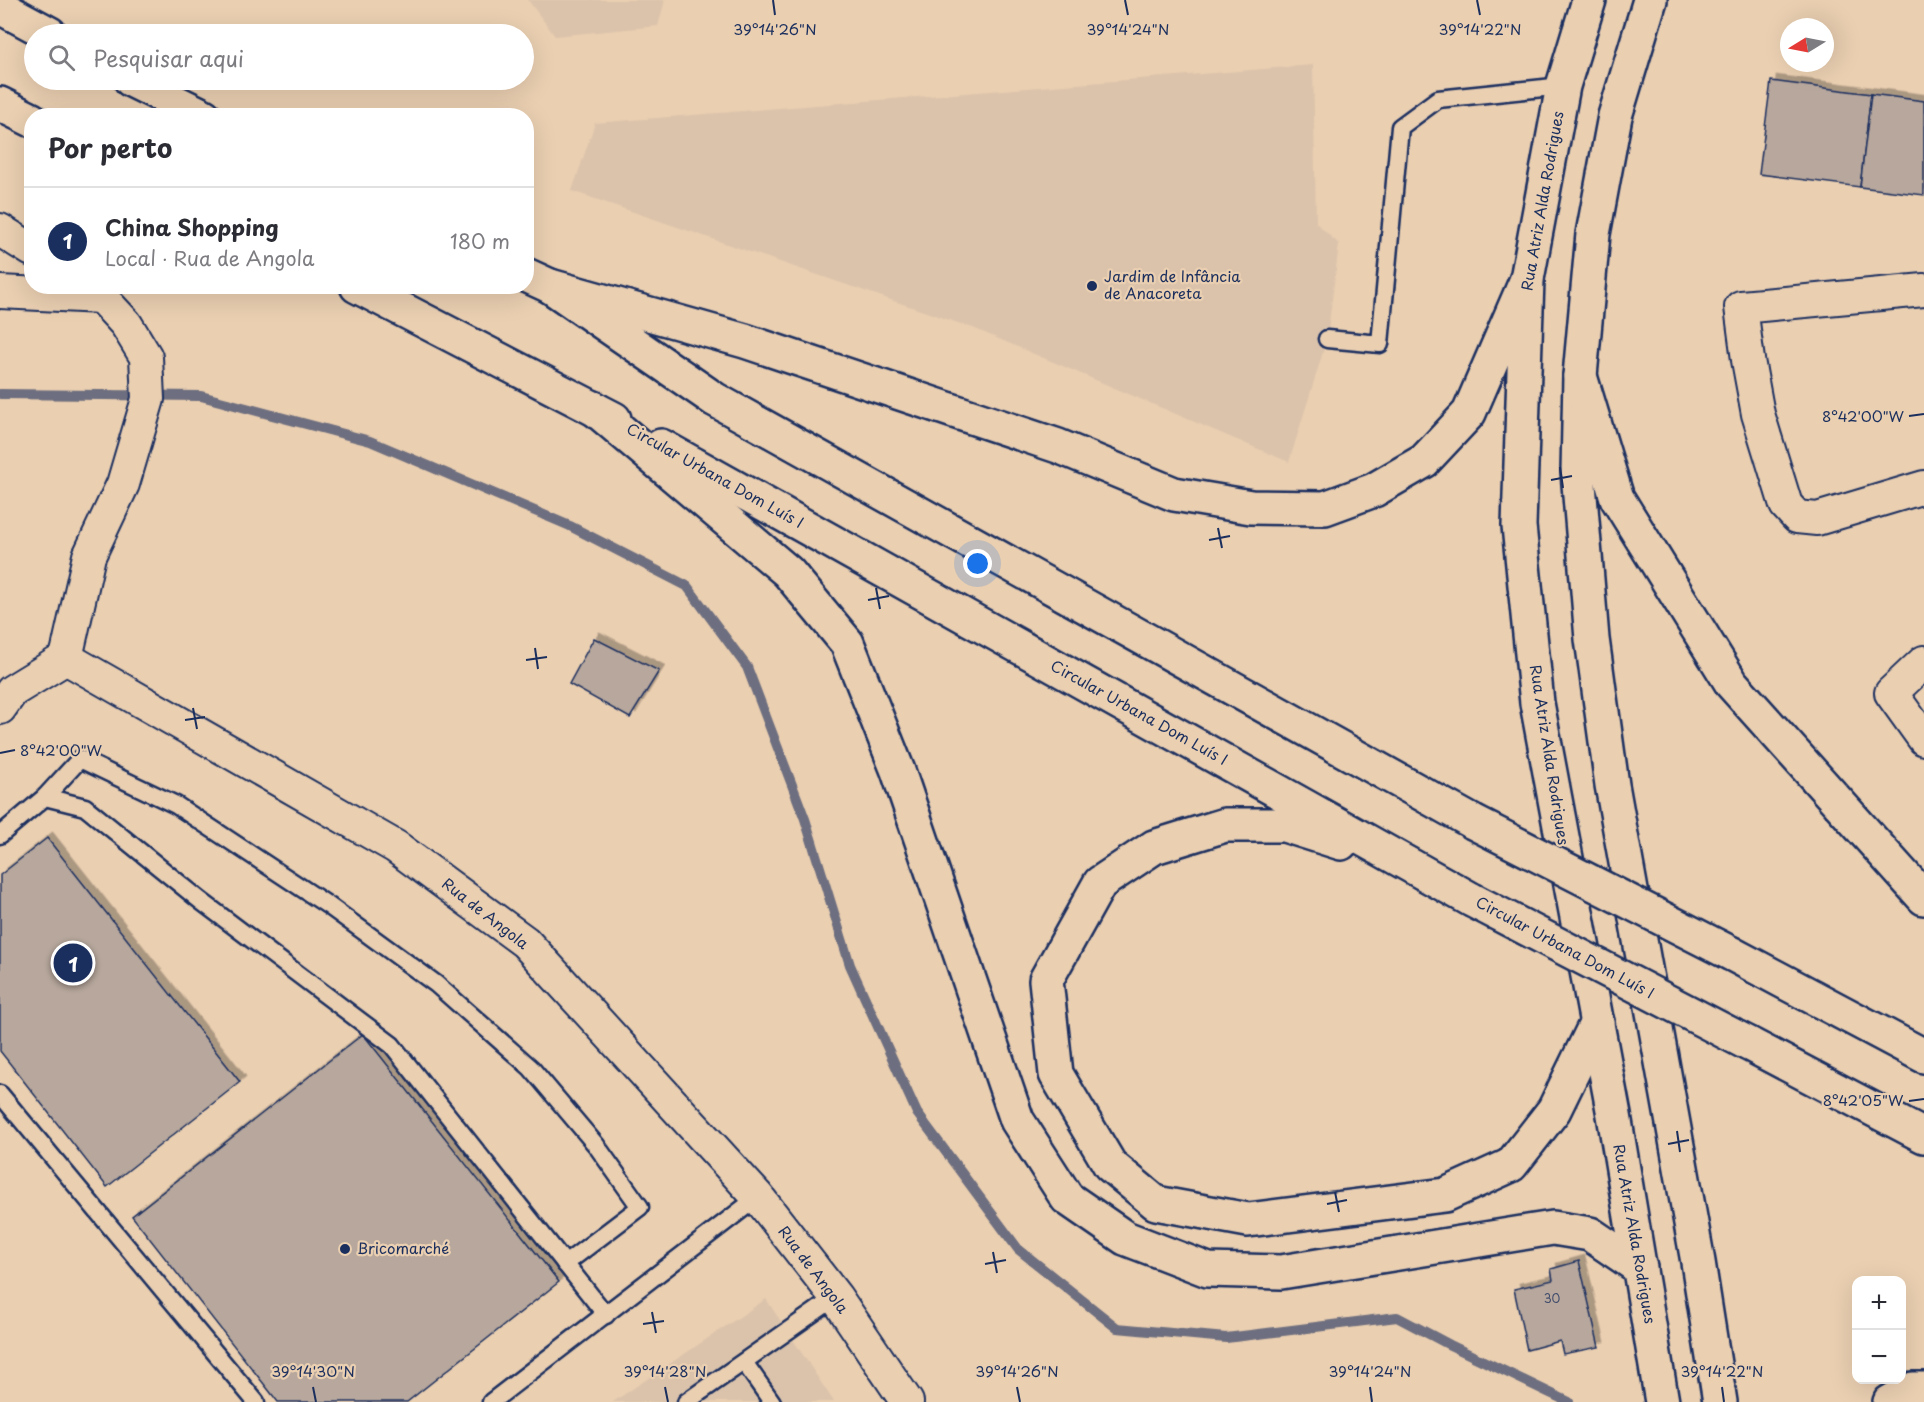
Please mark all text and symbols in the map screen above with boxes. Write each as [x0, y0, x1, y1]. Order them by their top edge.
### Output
text: 39°14'26"N [733, 17, 817, 40]
text: 39°14'24"N [1087, 17, 1170, 40]
text: 39°14'22"N [1438, 17, 1522, 40]
north arrow [1780, 18, 1834, 72]
search box [24, 24, 534, 90]
icon: search [45, 41, 78, 74]
text: Pesquisar aqui [93, 41, 244, 74]
street label: Rua Atriz Alda Rodrigues [1514, 109, 1569, 292]
text: Por perto [48, 128, 172, 167]
text: China Shopping [105, 210, 279, 243]
text: 1 [63, 226, 72, 256]
text: 180 m [450, 226, 510, 256]
text: Local · Rua de Angola [105, 243, 314, 273]
place label: Jardim de Infância de Anacoreta [1104, 264, 1241, 304]
marker: Jardim de Infância de Anacoreta [1085, 279, 1099, 293]
text: 8°42'00"W [1822, 404, 1905, 427]
street label: Circular Urbana Dom Luís I [623, 416, 809, 533]
your location [963, 549, 992, 578]
street label: Circular Urbana Dom Luís I [1047, 653, 1233, 770]
street label: Rua Atriz Alda Rodrigues [1525, 663, 1576, 847]
text: 8°42'00"W [20, 738, 103, 761]
street label: Rua de Angola [438, 872, 535, 954]
street label: Circular Urbana Dom Luís I [1472, 890, 1659, 1004]
pin: 1 [54, 940, 92, 986]
text: 8°42'05"W [1823, 1088, 1904, 1111]
street label: Rua Atriz Alda Rodrigues [1608, 1142, 1663, 1326]
street label: Rua de Angola [774, 1220, 855, 1318]
place label: Bricomarché [357, 1236, 449, 1259]
marker: Bricomarché [338, 1242, 352, 1256]
map controls [1852, 1276, 1906, 1384]
button: + [1852, 1276, 1906, 1330]
house number: 30 [1544, 1289, 1561, 1307]
button: − [1852, 1330, 1906, 1384]
text: 39°14'30"N [271, 1359, 355, 1382]
text: 39°14'28"N [623, 1359, 707, 1382]
text: 39°14'26"N [975, 1359, 1059, 1382]
text: 39°14'24"N [1329, 1359, 1412, 1382]
text: 39°14'22"N [1680, 1359, 1764, 1382]

